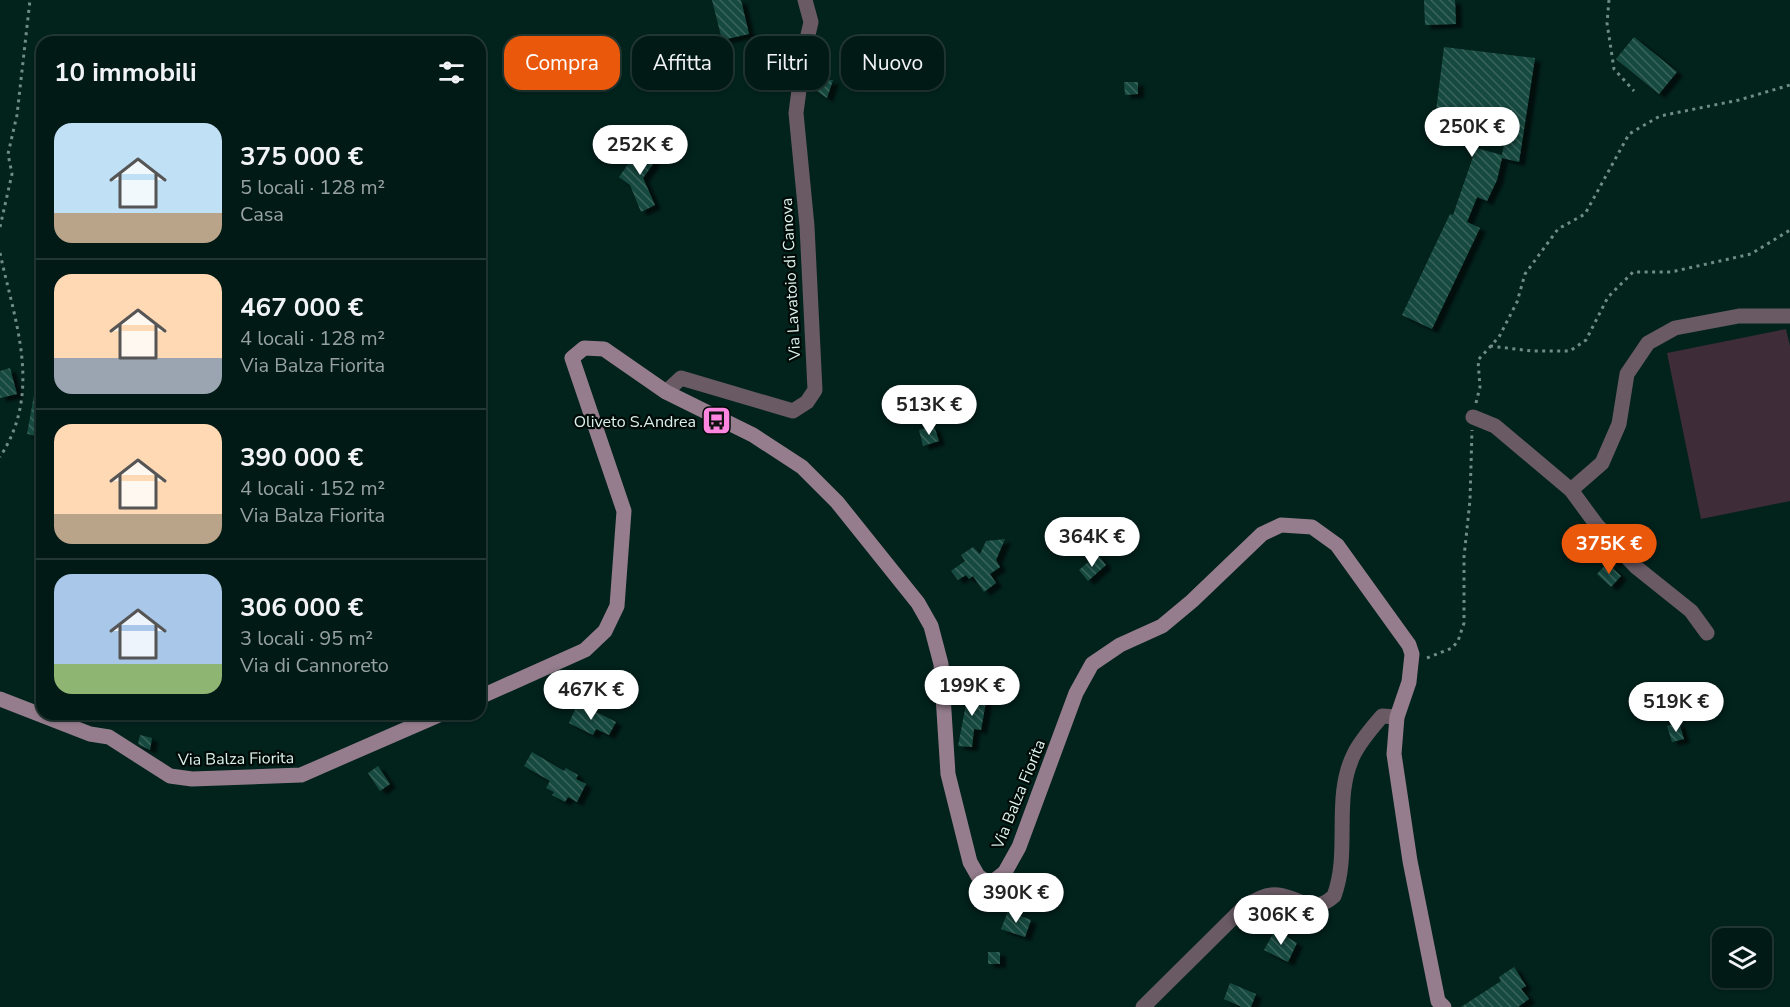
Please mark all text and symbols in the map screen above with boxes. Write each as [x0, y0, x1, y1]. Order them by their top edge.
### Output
chip: Compra [504, 36, 620, 90]
chip: Affitta [632, 36, 733, 90]
chip: Filtri [745, 36, 829, 90]
chip: Nuovo [841, 36, 944, 90]
text: 10 immobili [54, 55, 197, 90]
icon: filters [435, 56, 468, 89]
pin: 250K € [1423, 107, 1521, 158]
text: 250K € [1439, 113, 1505, 140]
pin: 252K € [591, 125, 689, 176]
text: 252K € [607, 131, 673, 158]
text: 375 000 € [240, 139, 363, 174]
icon: home [102, 147, 174, 219]
text: 5 locali · 128 m² [240, 174, 385, 201]
street label: Via Lavatoio di Canova [776, 197, 806, 362]
text: Casa [240, 201, 284, 228]
text: 467 000 € [240, 290, 363, 325]
icon: home [102, 298, 174, 370]
text: 4 locali · 128 m² [240, 325, 385, 352]
text: Via Balza Fiorita [240, 352, 385, 379]
pin: 513K € [880, 385, 978, 436]
text: 513K € [896, 391, 962, 418]
bus stop icon: Oliveto S.Andrea [701, 405, 733, 437]
place label: Oliveto S.Andrea [574, 411, 696, 433]
text: 390 000 € [240, 440, 363, 475]
icon: home [102, 448, 174, 520]
text: 4 locali · 152 m² [240, 475, 385, 502]
text: Via Balza Fiorita [240, 502, 385, 529]
pin: 364K € [1043, 517, 1141, 568]
text: 364K € [1059, 523, 1125, 550]
pin: 375K € [1560, 524, 1658, 575]
text: 375K € [1576, 530, 1642, 557]
text: 306 000 € [240, 590, 363, 625]
icon: home [102, 598, 174, 670]
text: 3 locali · 95 m² [240, 625, 373, 652]
text: Via di Cannoreto [240, 652, 389, 679]
pin: 199K € [923, 666, 1021, 717]
pin: 467K € [542, 670, 640, 721]
text: 199K € [939, 672, 1005, 699]
text: 467K € [558, 676, 624, 703]
pin: 519K € [1627, 682, 1725, 733]
text: 519K € [1643, 688, 1709, 715]
street label: Via Balza Fiorita [987, 736, 1051, 853]
street label: Via Balza Fiorita [177, 747, 294, 771]
pin: 390K € [967, 873, 1065, 924]
text: 390K € [983, 879, 1049, 906]
pin: 306K € [1232, 895, 1330, 946]
text: 306K € [1248, 901, 1314, 928]
map controls [1712, 928, 1772, 988]
button: layers [1712, 928, 1772, 988]

